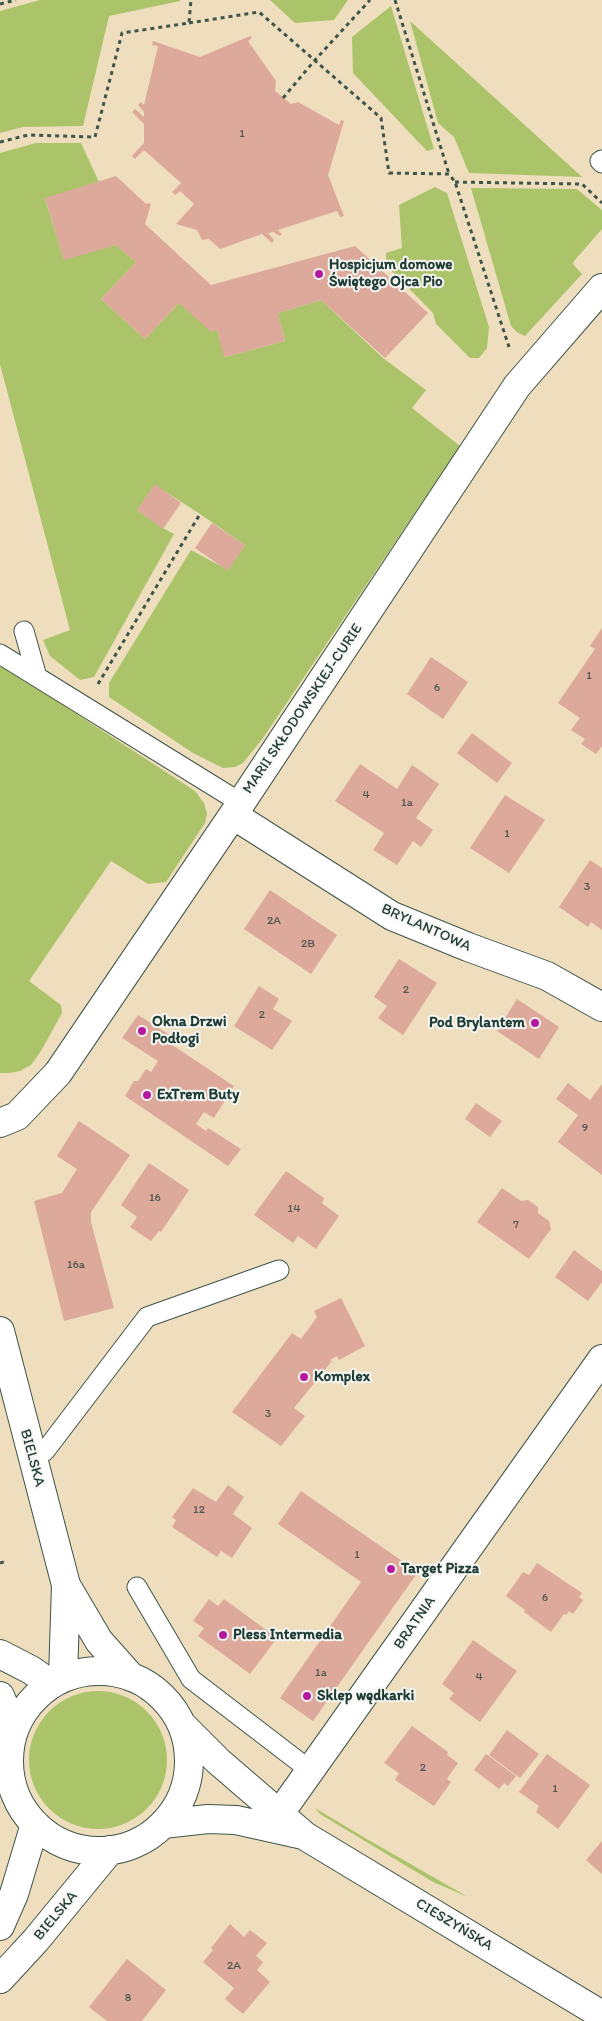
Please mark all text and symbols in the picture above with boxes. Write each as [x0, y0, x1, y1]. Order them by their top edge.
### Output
house number: 1 [239, 127, 245, 141]
place label: Hospicjum domowe Świętego Ojca Pio [329, 256, 453, 291]
marker: Hospicjum domowe Świętego Ojca Pio [313, 268, 325, 280]
street label: MARII SKŁODOWSKIEJ-CURIE [239, 620, 367, 798]
house number: 1 [586, 669, 592, 683]
house number: 6 [434, 681, 440, 695]
house number: 4 [362, 788, 370, 802]
house number: 1a [401, 796, 413, 810]
house number: 1 [504, 827, 510, 841]
house number: 3 [584, 880, 590, 894]
street label: BRYLANTOWA [378, 900, 474, 956]
house number: 2A [267, 914, 281, 928]
house number: 2B [301, 937, 315, 951]
house number: 2 [403, 983, 409, 997]
house number: 2 [259, 1008, 265, 1022]
place label: Okna Drzwi Podłogi [152, 1013, 227, 1048]
place label: Pod Brylantem [429, 1014, 525, 1032]
marker: Pod Brylantem [529, 1017, 541, 1029]
marker: Okna Drzwi Podłogi [136, 1025, 148, 1037]
place label: ExTrem Buty [157, 1086, 239, 1104]
marker: ExTrem Buty [141, 1089, 153, 1101]
house number: 9 [582, 1121, 588, 1135]
house number: 16 [149, 1191, 161, 1205]
house number: 14 [288, 1202, 300, 1216]
house number: 7 [513, 1218, 519, 1232]
house number: 16a [67, 1258, 85, 1272]
place label: Komplex [314, 1368, 370, 1386]
marker: Komplex [298, 1371, 310, 1383]
house number: 3 [265, 1407, 271, 1421]
street label: BIELSKA [16, 1427, 48, 1489]
house number: 12 [193, 1503, 205, 1517]
house number: 1 [354, 1548, 360, 1562]
place label: Target Pizza [401, 1560, 479, 1578]
marker: Target Pizza [385, 1563, 397, 1575]
house number: 6 [542, 1591, 548, 1605]
street label: BRATNIA [390, 1593, 440, 1653]
place label: Pless Intermedia [233, 1626, 342, 1644]
marker: Pless Intermedia [217, 1629, 229, 1641]
house number: 1a [315, 1666, 327, 1680]
house number: 4 [475, 1670, 483, 1684]
place label: Sklep wędkarki [317, 1687, 414, 1705]
marker: Sklep wędkarki [301, 1690, 313, 1702]
house number: 2 [420, 1761, 426, 1775]
house number: 1 [552, 1782, 558, 1796]
street label: BIELSKA [30, 1888, 82, 1944]
street label: CIESZYŃSKA [412, 1895, 496, 1955]
house number: 2A [227, 1959, 241, 1973]
house number: 8 [125, 1991, 131, 2005]

